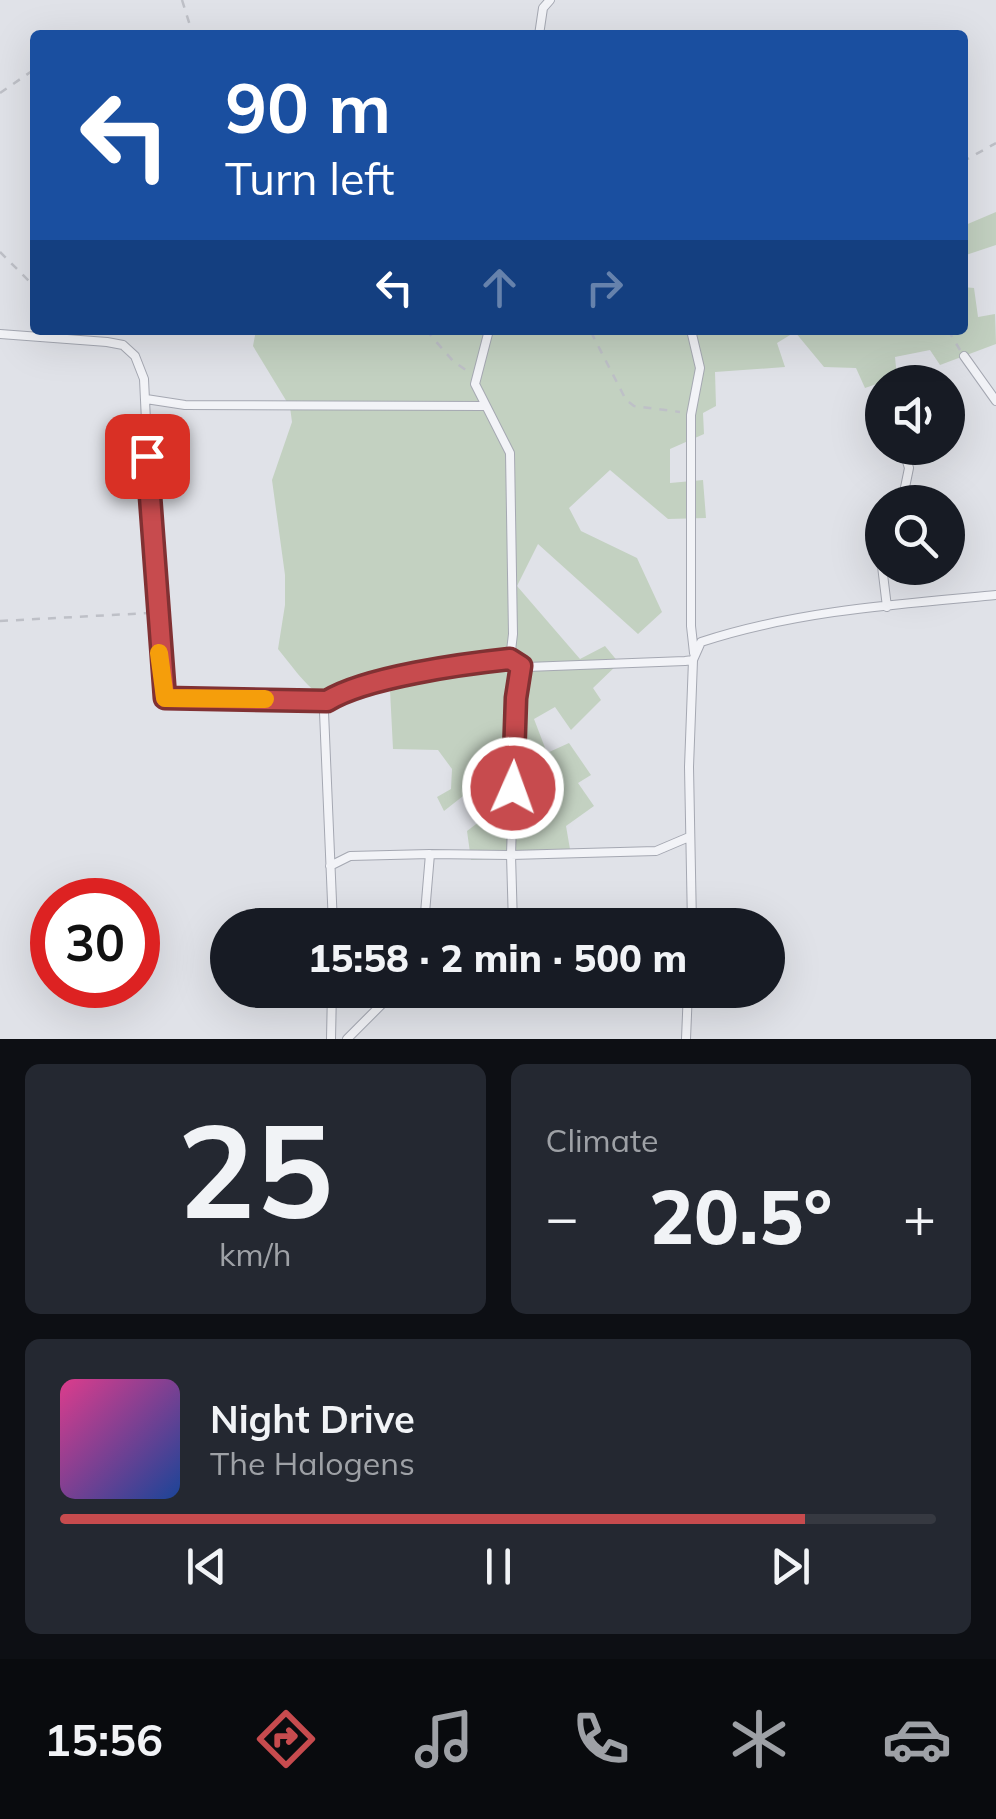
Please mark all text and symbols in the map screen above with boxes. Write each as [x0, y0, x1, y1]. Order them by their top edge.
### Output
text: 90 m [225, 63, 391, 151]
icon: left [60, 70, 190, 200]
text: Turn left [225, 150, 394, 206]
icon: left [367, 260, 422, 315]
icon: ahead [472, 260, 527, 315]
icon: right [577, 260, 632, 315]
map controls [865, 365, 965, 585]
button: sound [865, 365, 965, 465]
pin [105, 414, 190, 499]
icon: arrive [120, 429, 175, 484]
button: search [865, 485, 965, 585]
position arrow [461, 736, 565, 840]
speed limit sign: 30 [30, 878, 160, 1008]
text: 15:58 · 2 min · 500 m [308, 934, 687, 982]
text: 25 [177, 1087, 333, 1251]
text: Climate [546, 1120, 658, 1160]
text: 20.5° [649, 1169, 832, 1263]
text: − [546, 1182, 579, 1251]
text: + [903, 1182, 936, 1251]
text: km/h [219, 1234, 291, 1274]
text: Night Drive [210, 1395, 415, 1443]
text: The Halogens [210, 1443, 415, 1483]
icon: previous [179, 1539, 234, 1594]
icon: pause [471, 1539, 526, 1594]
icon: next [763, 1539, 818, 1594]
icon: directions [251, 1704, 321, 1774]
icon: music [409, 1704, 479, 1774]
icon: phone [566, 1704, 636, 1774]
icon: climate [724, 1704, 794, 1774]
icon: car [882, 1704, 952, 1774]
text: 15:56 [44, 1711, 163, 1767]

